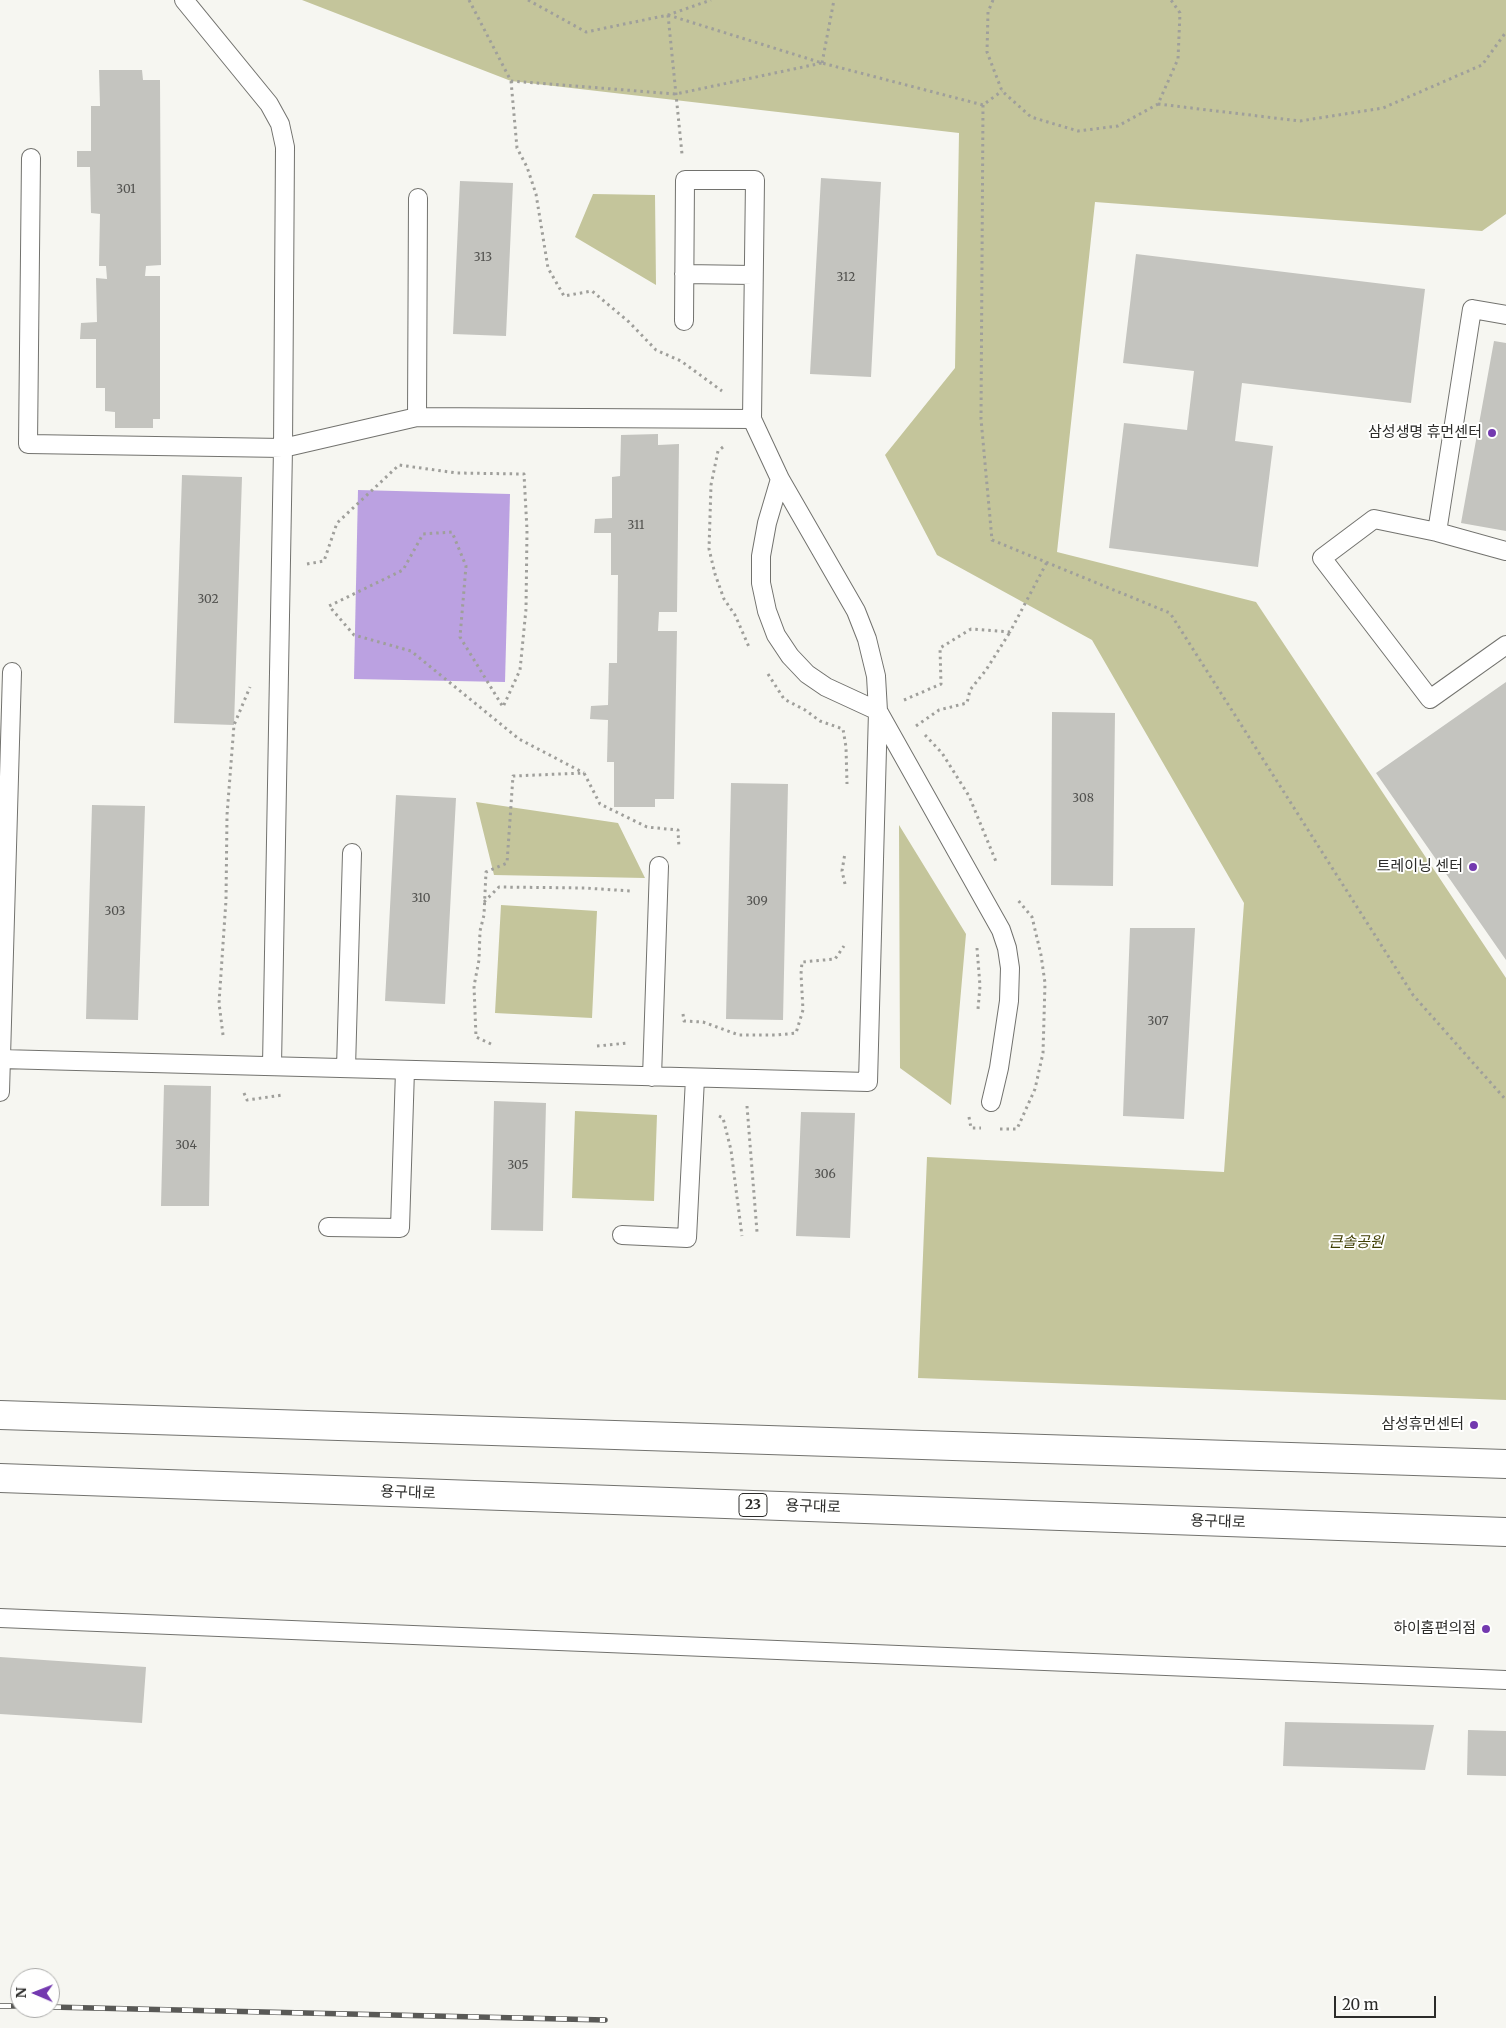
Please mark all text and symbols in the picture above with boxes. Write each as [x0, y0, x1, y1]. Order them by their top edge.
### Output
house number: 301 [116, 183, 136, 197]
house number: 313 [474, 251, 492, 265]
house number: 312 [837, 271, 855, 285]
place label: 삼성생명 휴먼센터 [1368, 424, 1482, 442]
marker: 삼성생명 휴먼센터 [1486, 427, 1498, 439]
house number: 311 [628, 519, 644, 533]
house number: 302 [197, 593, 219, 607]
house number: 308 [1072, 792, 1094, 806]
place label: 트레이닝 센터 [1377, 858, 1463, 876]
marker: 트레이닝 센터 [1467, 861, 1479, 873]
house number: 310 [412, 892, 430, 906]
house number: 309 [746, 895, 768, 909]
house number: 303 [105, 905, 125, 919]
house number: 307 [1147, 1015, 1169, 1029]
house number: 304 [175, 1139, 197, 1153]
house number: 305 [507, 1159, 529, 1173]
house number: 306 [814, 1168, 836, 1182]
park label: 큰솔공원 [1328, 1234, 1384, 1252]
place label: 삼성휴먼센터 [1381, 1416, 1464, 1434]
marker: 삼성휴먼센터 [1468, 1419, 1480, 1431]
street label: 용구대로 [380, 1483, 436, 1503]
road number: 23 [739, 1494, 767, 1516]
street label: 용구대로 [785, 1497, 841, 1517]
street label: 용구대로 [1190, 1512, 1246, 1532]
place label: 하이홈편의점 [1393, 1620, 1476, 1638]
marker: 하이홈편의점 [1480, 1623, 1492, 1635]
north arrow [10, 1968, 60, 2018]
scale bar [1336, 1986, 1438, 2018]
text: N [12, 1987, 30, 1998]
text: 20 m [1342, 1995, 1379, 2014]

